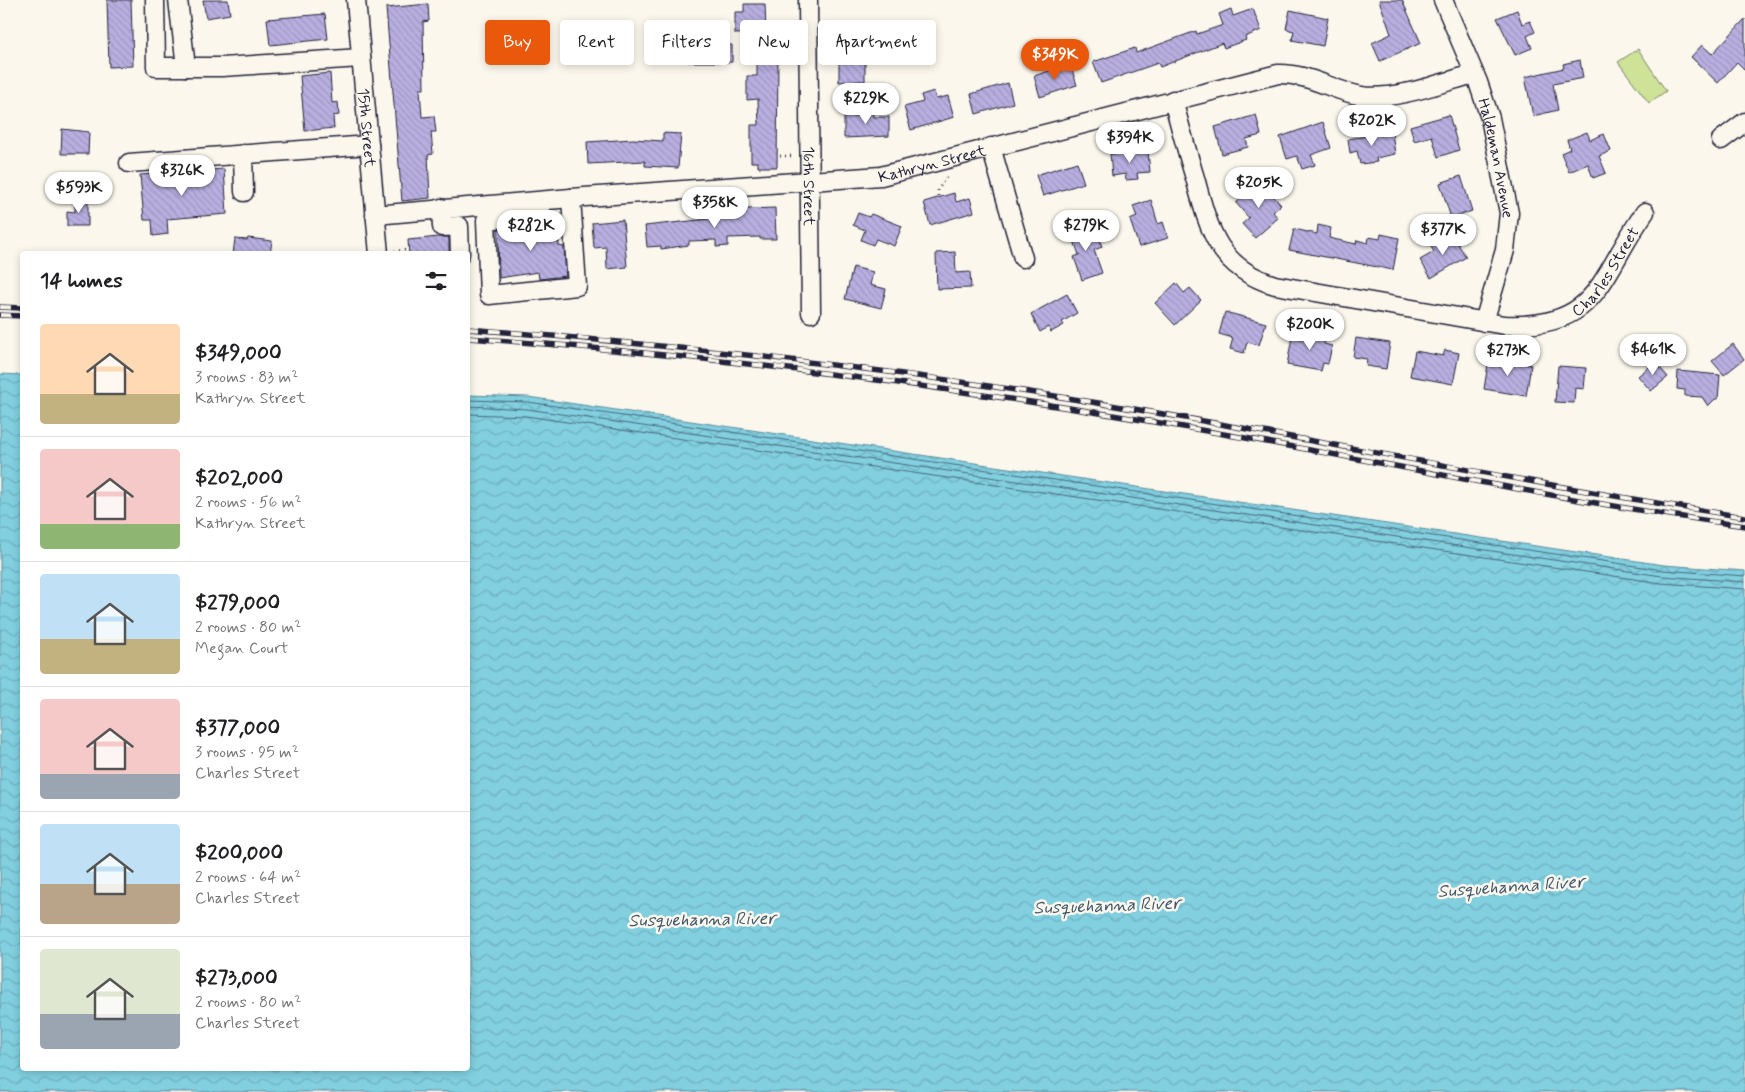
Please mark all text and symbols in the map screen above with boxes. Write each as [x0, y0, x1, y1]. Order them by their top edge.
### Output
chip: Buy [485, 20, 550, 65]
chip: Rent [560, 20, 634, 65]
chip: Filters [644, 20, 730, 65]
chip: New [740, 20, 808, 65]
chip: Apartment [818, 20, 936, 65]
pin: $349K [1020, 38, 1090, 81]
text: $349K [1032, 44, 1078, 65]
pin: $229K [831, 82, 901, 125]
street label: 15th Street [352, 87, 380, 169]
text: $229K [843, 88, 889, 109]
street label: Haldeman Avenue [1472, 96, 1518, 220]
pin: $202K [1337, 104, 1407, 147]
text: $202K [1348, 110, 1396, 131]
pin: $394K [1095, 121, 1165, 164]
text: $394K [1107, 127, 1153, 148]
street label: Kathryn Street [876, 140, 989, 188]
street label: 16th Street [797, 146, 819, 227]
pin: $326K [147, 154, 217, 197]
text: $326K [160, 160, 204, 181]
pin: $205K [1224, 166, 1294, 209]
pin: $593K [44, 172, 114, 214]
text: $205K [1236, 172, 1282, 193]
text: $593K [56, 177, 102, 198]
pin: $358K [680, 186, 750, 229]
text: $358K [692, 192, 738, 213]
pin: $282K [496, 210, 566, 252]
pin: $279K [1051, 210, 1121, 252]
pin: $377K [1408, 214, 1478, 256]
text: $282K [508, 215, 554, 236]
text: $279K [1063, 215, 1109, 236]
text: $377K [1421, 219, 1465, 240]
street label: Charles Street [1568, 223, 1645, 322]
text: 14 homes [40, 267, 123, 295]
icon: filters [422, 267, 450, 295]
pin: $200K [1275, 308, 1345, 351]
text: $200K [1286, 314, 1334, 335]
pin: $273K [1473, 334, 1543, 377]
pin: $461K [1618, 334, 1688, 376]
text: $349,000 [195, 339, 282, 367]
text: $461K [1630, 339, 1676, 360]
text: $273K [1486, 340, 1530, 361]
icon: home [80, 344, 140, 404]
text: 3 rooms · 83 m² [195, 367, 298, 388]
text: Kathryn Street [195, 388, 306, 409]
text: $202,000 [195, 464, 283, 492]
icon: home [80, 469, 140, 529]
text: 2 rooms · 56 m² [195, 492, 302, 513]
text: Kathryn Street [195, 513, 306, 534]
text: $279,000 [195, 589, 280, 617]
icon: home [80, 594, 140, 654]
text: 2 rooms · 80 m² [195, 617, 301, 638]
text: Megan Court [195, 638, 288, 659]
text: $377,000 [195, 714, 280, 742]
icon: home [80, 719, 140, 779]
text: 3 rooms · 95 m² [195, 742, 299, 763]
text: Charles Street [195, 763, 300, 784]
text: $200,000 [195, 839, 283, 867]
icon: home [80, 844, 140, 904]
text: 2 rooms · 64 m² [195, 867, 301, 888]
water label: Susquehanna River [1437, 870, 1588, 904]
text: Charles Street [195, 888, 300, 909]
water label: Susquehanna River [1033, 891, 1184, 921]
water label: Susquehanna River [628, 907, 778, 933]
text: $273,000 [195, 964, 278, 992]
icon: home [80, 969, 140, 1029]
text: 2 rooms · 80 m² [195, 992, 301, 1013]
text: Charles Street [195, 1013, 300, 1034]

